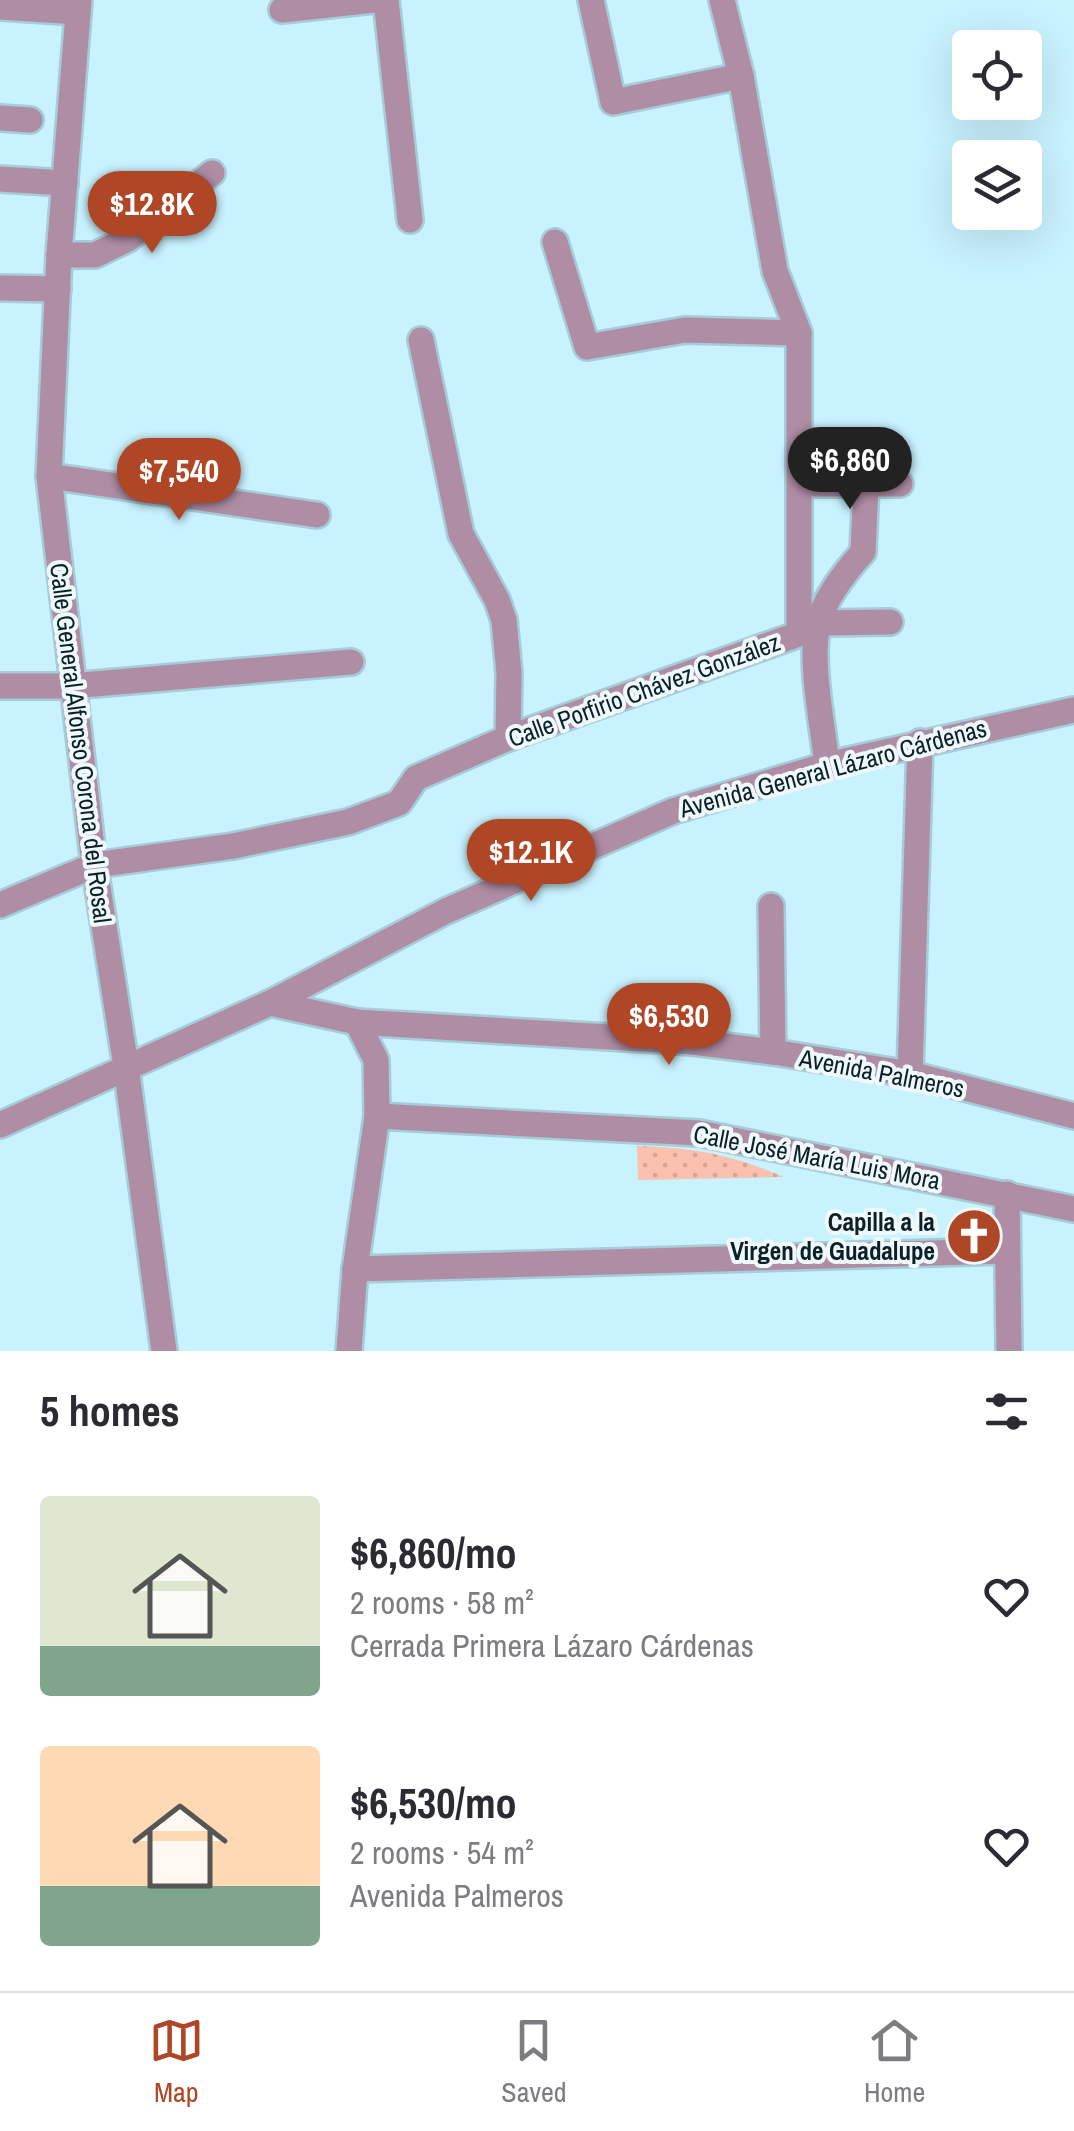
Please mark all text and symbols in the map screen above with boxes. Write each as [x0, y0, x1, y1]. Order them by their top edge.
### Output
map controls [952, 30, 1042, 230]
button: locate [952, 30, 1042, 120]
button: layers [952, 140, 1042, 230]
pin: $12.8K [71, 171, 233, 256]
text: $12.8K [110, 182, 194, 225]
pin: $6,860 [769, 427, 931, 512]
pin: $7,540 [98, 438, 260, 523]
text: $6,860 [810, 438, 890, 481]
text: $7,540 [139, 449, 219, 492]
street label: Calle General Alfonso Corona del Rosal [42, 561, 120, 925]
street label: Calle Porfirio Chávez González [503, 625, 785, 755]
street label: Avenida General Lázaro Cárdenas [675, 711, 990, 826]
pin: $12.1K [450, 819, 612, 904]
text: $12.1K [489, 830, 573, 873]
pin: $6,530 [588, 983, 750, 1068]
text: $6,530 [629, 994, 709, 1037]
street label: Avenida Palmeros [796, 1040, 967, 1106]
street label: Calle José María Luis Mora [691, 1116, 944, 1198]
place label: Capilla a la Virgen de Guadalupe [730, 1205, 936, 1268]
church icon: Capilla a la Virgen de Guadalupe [944, 1206, 1004, 1266]
text: 5 homes [40, 1383, 180, 1439]
icon: filters [979, 1384, 1034, 1439]
text: $6,860/mo [350, 1525, 517, 1581]
icon: home [120, 1536, 240, 1656]
icon: heart [979, 1569, 1034, 1624]
text: 2 rooms · 58 m² [350, 1581, 534, 1624]
text: Cerrada Primera Lázaro Cárdenas [350, 1624, 754, 1667]
text: $6,530/mo [350, 1775, 517, 1831]
icon: home [120, 1786, 240, 1906]
icon: heart [979, 1819, 1034, 1874]
text: 2 rooms · 54 m² [350, 1831, 534, 1874]
text: Avenida Palmeros [350, 1874, 564, 1917]
tab: Map [149, 2013, 204, 2111]
tab: Saved [501, 2013, 566, 2111]
tab: Home [864, 2013, 925, 2111]

